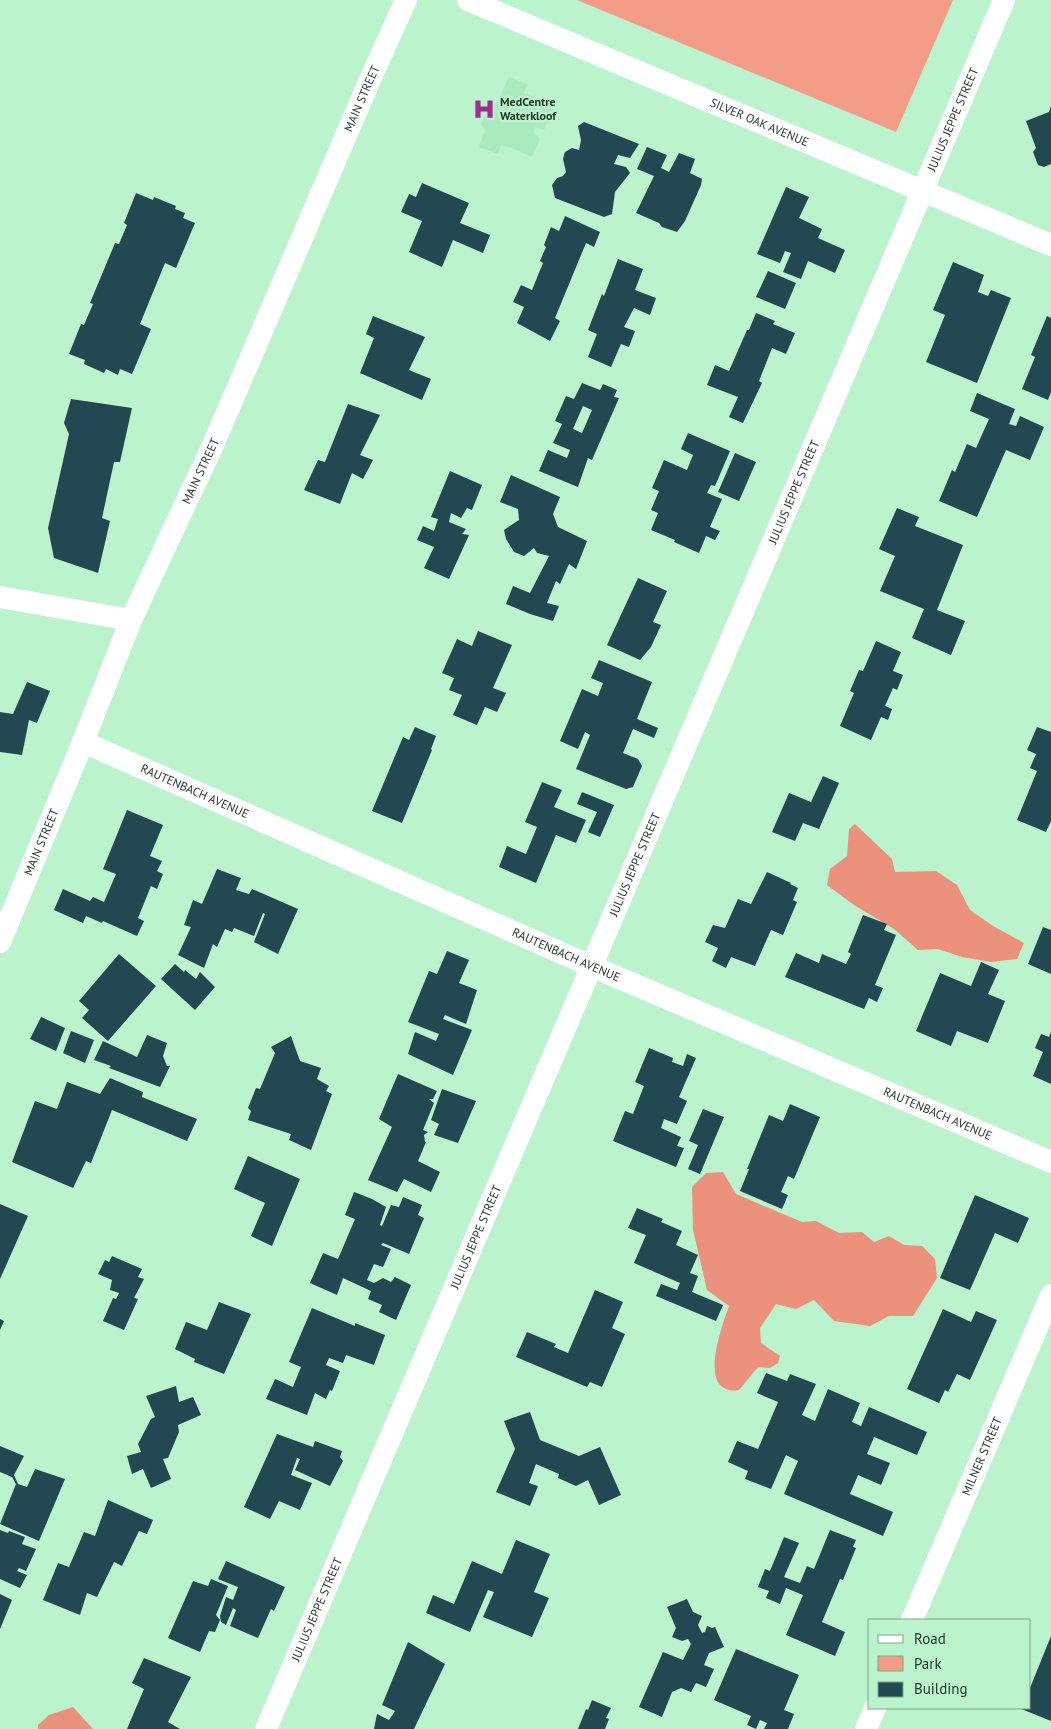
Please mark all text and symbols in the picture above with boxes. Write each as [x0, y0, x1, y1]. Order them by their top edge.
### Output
street label: MAIN STREET [341, 62, 383, 134]
street label: JULIUS JEPPE STREET [923, 65, 981, 174]
place label: MedCentre Waterkloof [500, 94, 557, 123]
street label: SILVER OAK AVENUE [708, 95, 811, 149]
hospital icon: MedCentre Waterkloof [471, 96, 497, 122]
street label: MAIN STREET [178, 435, 222, 506]
street label: JULIUS JEPPE STREET [764, 437, 822, 547]
street label: RAUTENBACH AVENUE [139, 760, 251, 821]
street label: MAIN STREET [20, 806, 62, 878]
street label: JULIUS JEPPE STREET [605, 810, 663, 919]
street label: RAUTENBACH AVENUE [510, 924, 623, 985]
street label: RAUTENBACH AVENUE [881, 1084, 994, 1143]
street label: JULIUS JEPPE STREET [446, 1182, 504, 1292]
street label: MILNER STREET [958, 1414, 1005, 1498]
street label: JULIUS JEPPE STREET [287, 1555, 345, 1664]
legend [868, 1619, 1031, 1709]
text: Road [914, 1629, 946, 1648]
text: Park [914, 1654, 942, 1673]
text: Building [914, 1679, 968, 1698]

